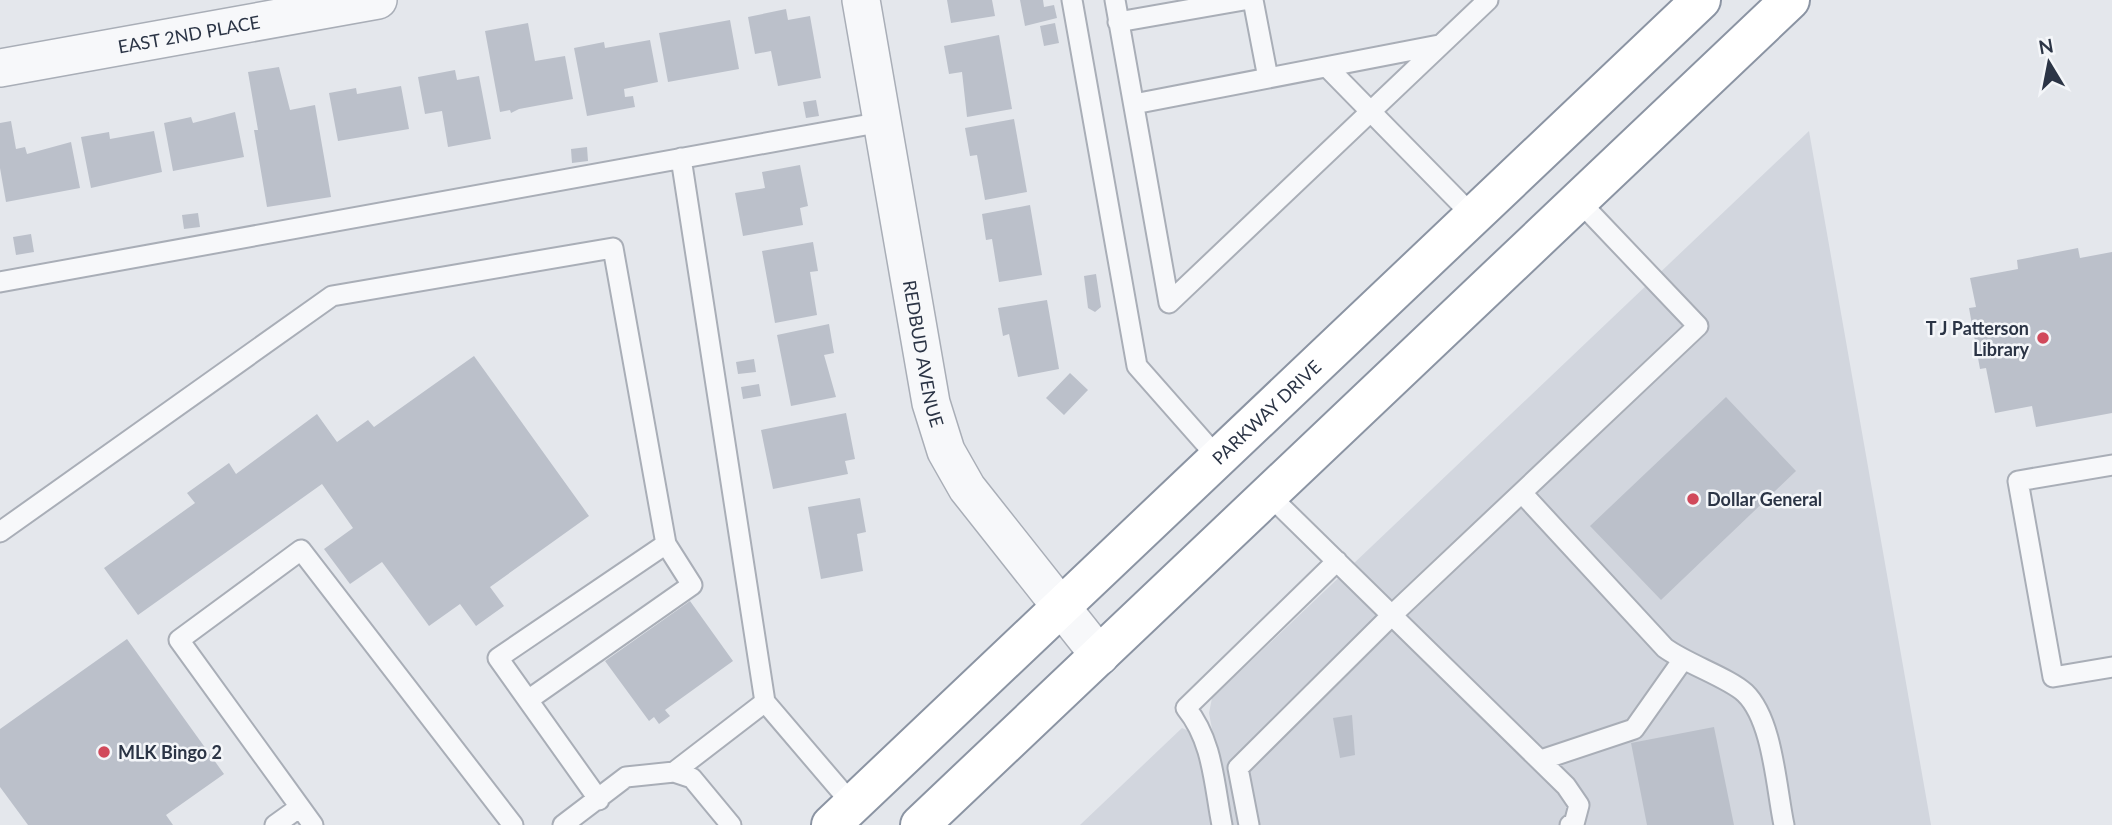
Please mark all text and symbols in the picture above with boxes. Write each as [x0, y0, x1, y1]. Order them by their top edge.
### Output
street label: EAST 2ND PLACE [116, 10, 262, 58]
north arrow [2014, 28, 2084, 98]
text: N [2037, 33, 2055, 58]
street label: REDBUD AVENUE [899, 278, 949, 430]
place label: T J Patterson Library [1926, 317, 2029, 360]
marker: T J Patterson Library [2035, 330, 2051, 346]
street label: PARKWAY DRIVE [1207, 355, 1325, 469]
place label: Dollar General [1707, 488, 1822, 510]
marker: Dollar General [1685, 491, 1701, 507]
place label: MLK Bingo 2 [118, 741, 222, 763]
marker: MLK Bingo 2 [96, 744, 112, 760]

